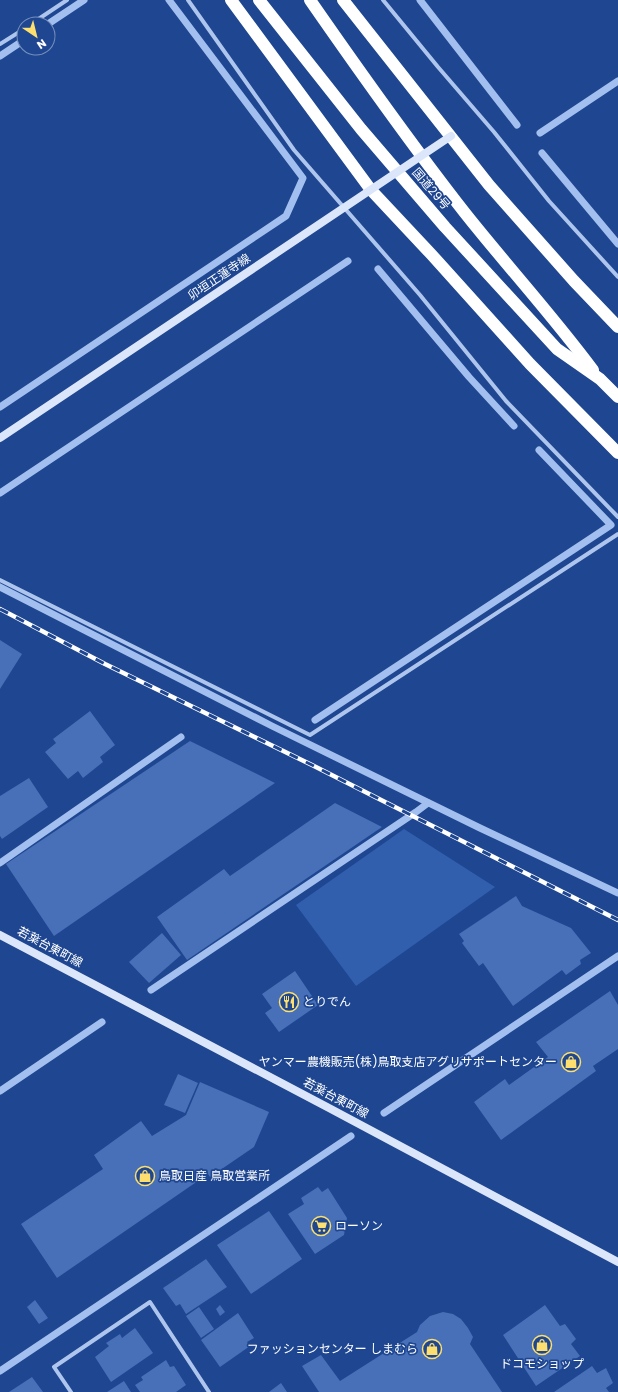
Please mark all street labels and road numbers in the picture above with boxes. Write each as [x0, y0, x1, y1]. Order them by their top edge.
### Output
street label: 国道29号 [408, 164, 454, 213]
street label: 卯垣正蓮寺線 [184, 249, 253, 304]
street label: 若葉台東町線 [14, 922, 86, 971]
street label: 若葉台東町線 [300, 1073, 372, 1122]

